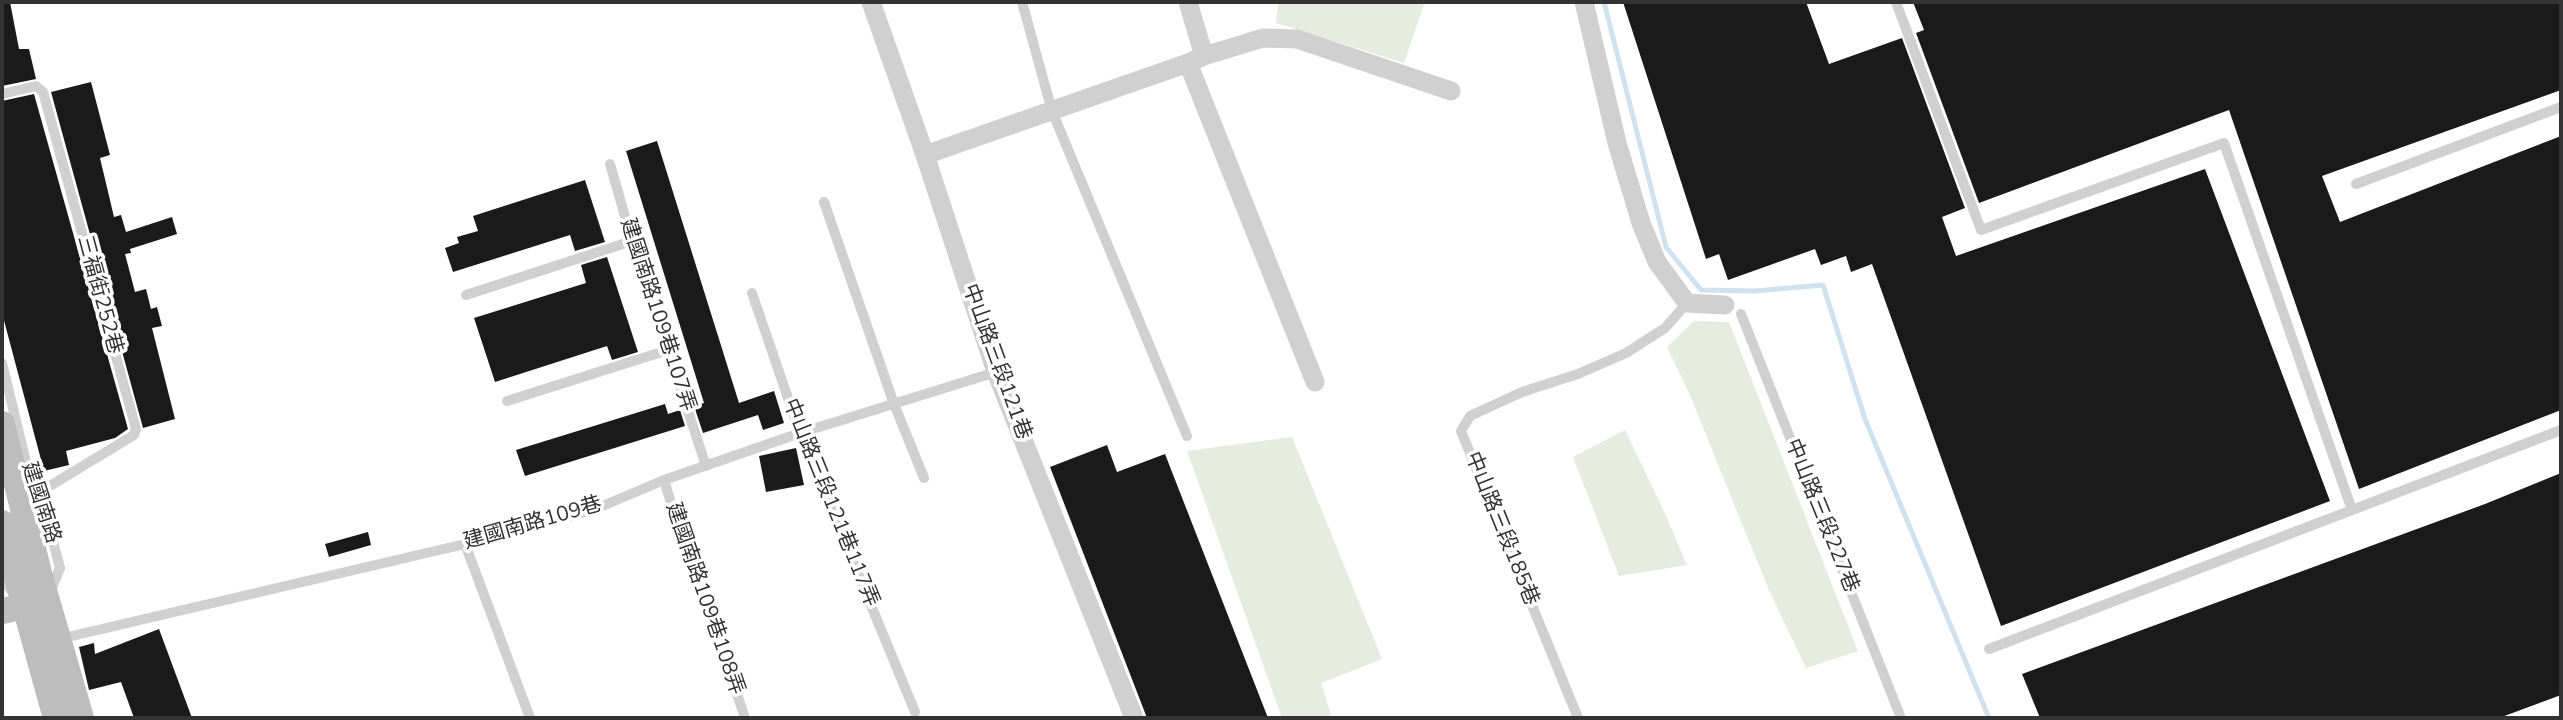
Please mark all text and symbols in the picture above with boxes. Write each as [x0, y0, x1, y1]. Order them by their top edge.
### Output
street label: 建國南路109巷107弄 [614, 215, 700, 415]
street label: 三福街252巷 [71, 233, 127, 357]
street label: 中山路三段121巷 [956, 281, 1036, 443]
street label: 中山路三段121巷117弄 [777, 395, 883, 611]
street label: 中山路三段227巷 [1779, 435, 1863, 597]
street label: 中山路三段185巷 [1459, 448, 1543, 610]
street label: 建國南路 [15, 459, 65, 547]
street label: 建國南路109巷 [461, 492, 605, 556]
street label: 建國南路109巷108弄 [659, 500, 749, 698]

